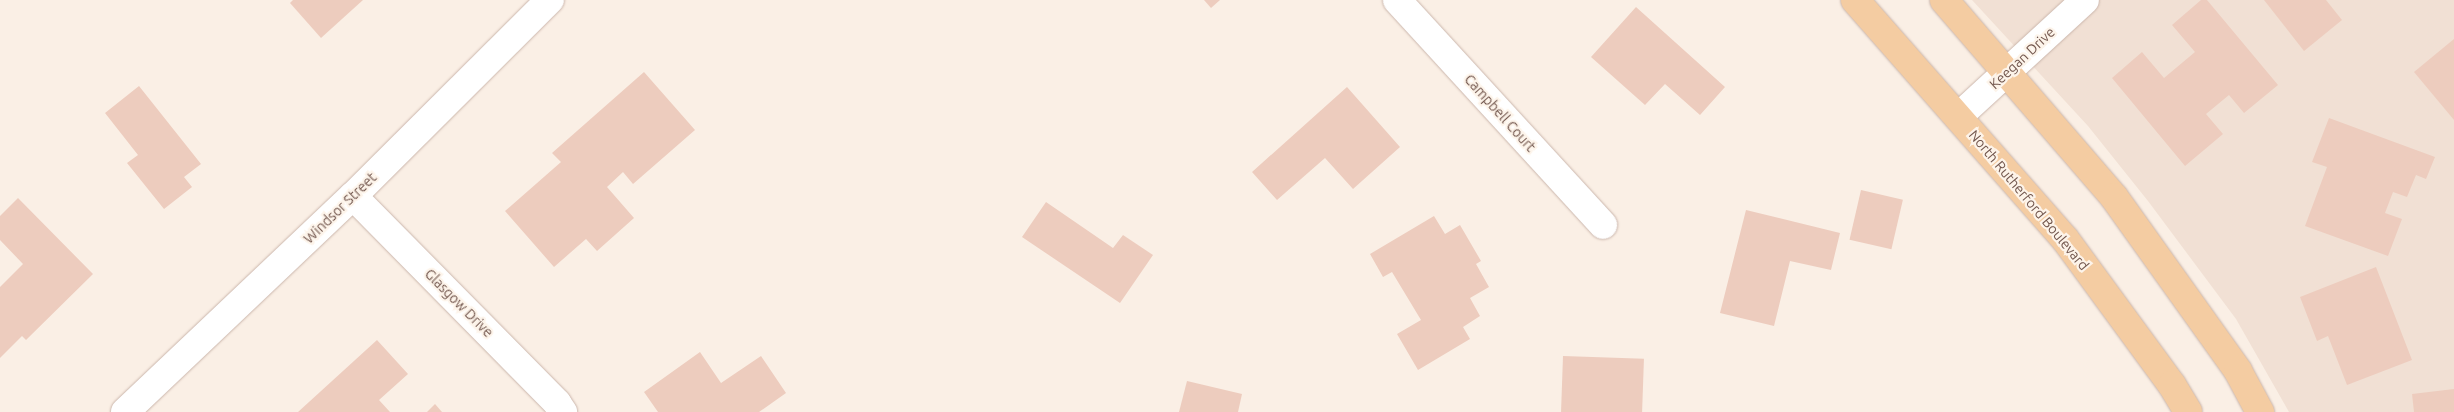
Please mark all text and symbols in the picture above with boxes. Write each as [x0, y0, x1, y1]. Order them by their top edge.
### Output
street label: Keegan Drive [1986, 23, 2058, 93]
street label: Campbell Court [1461, 71, 1539, 155]
street label: North Rutherford Boulevard [1965, 127, 2093, 273]
street label: Windsor Street [300, 169, 380, 247]
street label: Glasgow Drive [421, 265, 497, 341]

